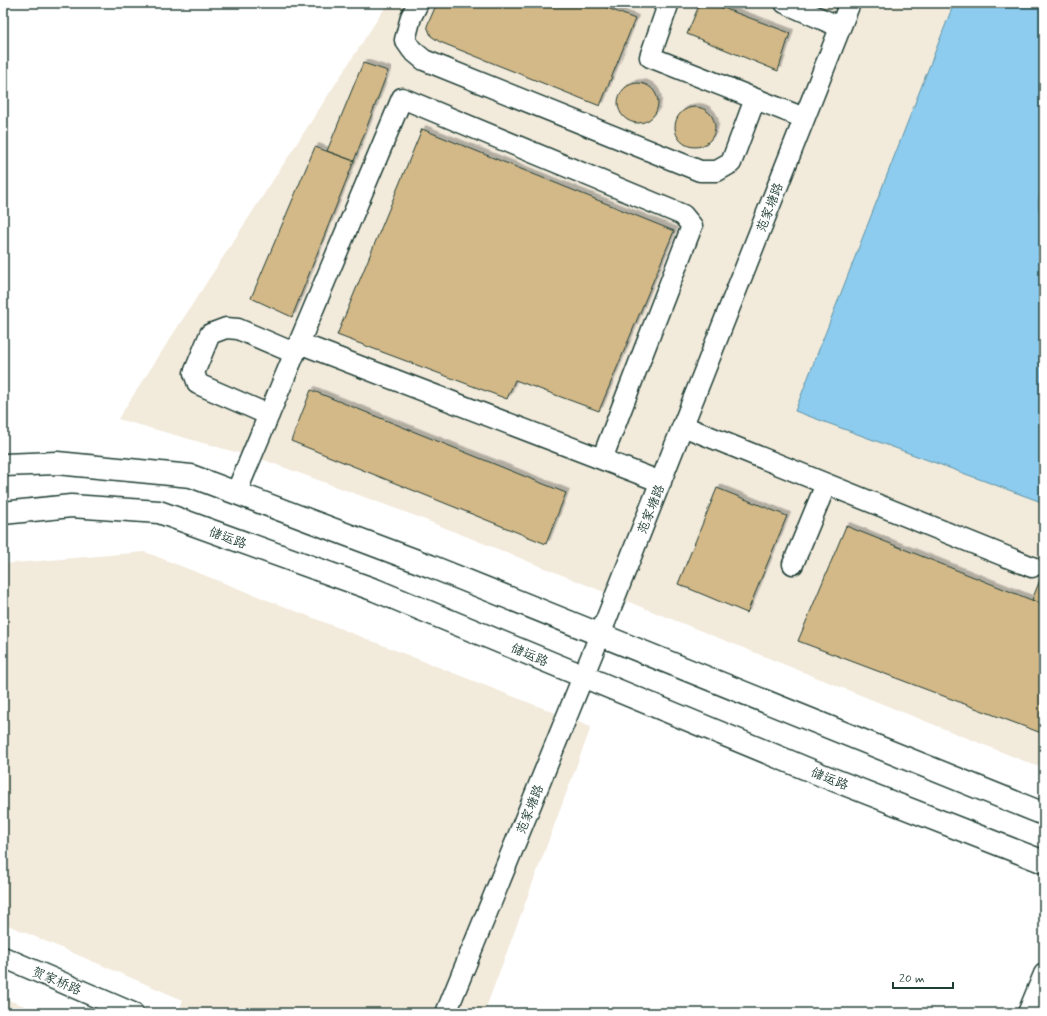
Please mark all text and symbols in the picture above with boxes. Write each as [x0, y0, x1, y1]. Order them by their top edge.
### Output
street label: 范家塘路 [753, 180, 788, 235]
street label: 范家塘路 [634, 482, 669, 537]
street label: 储运路 [206, 524, 249, 553]
street label: 储运路 [508, 640, 551, 671]
street label: 储运路 [808, 764, 851, 795]
street label: 范家塘路 [513, 782, 548, 837]
street label: 贺家桥路 [29, 963, 84, 999]
scale bar [893, 964, 953, 990]
text: 20 m [899, 971, 925, 987]

